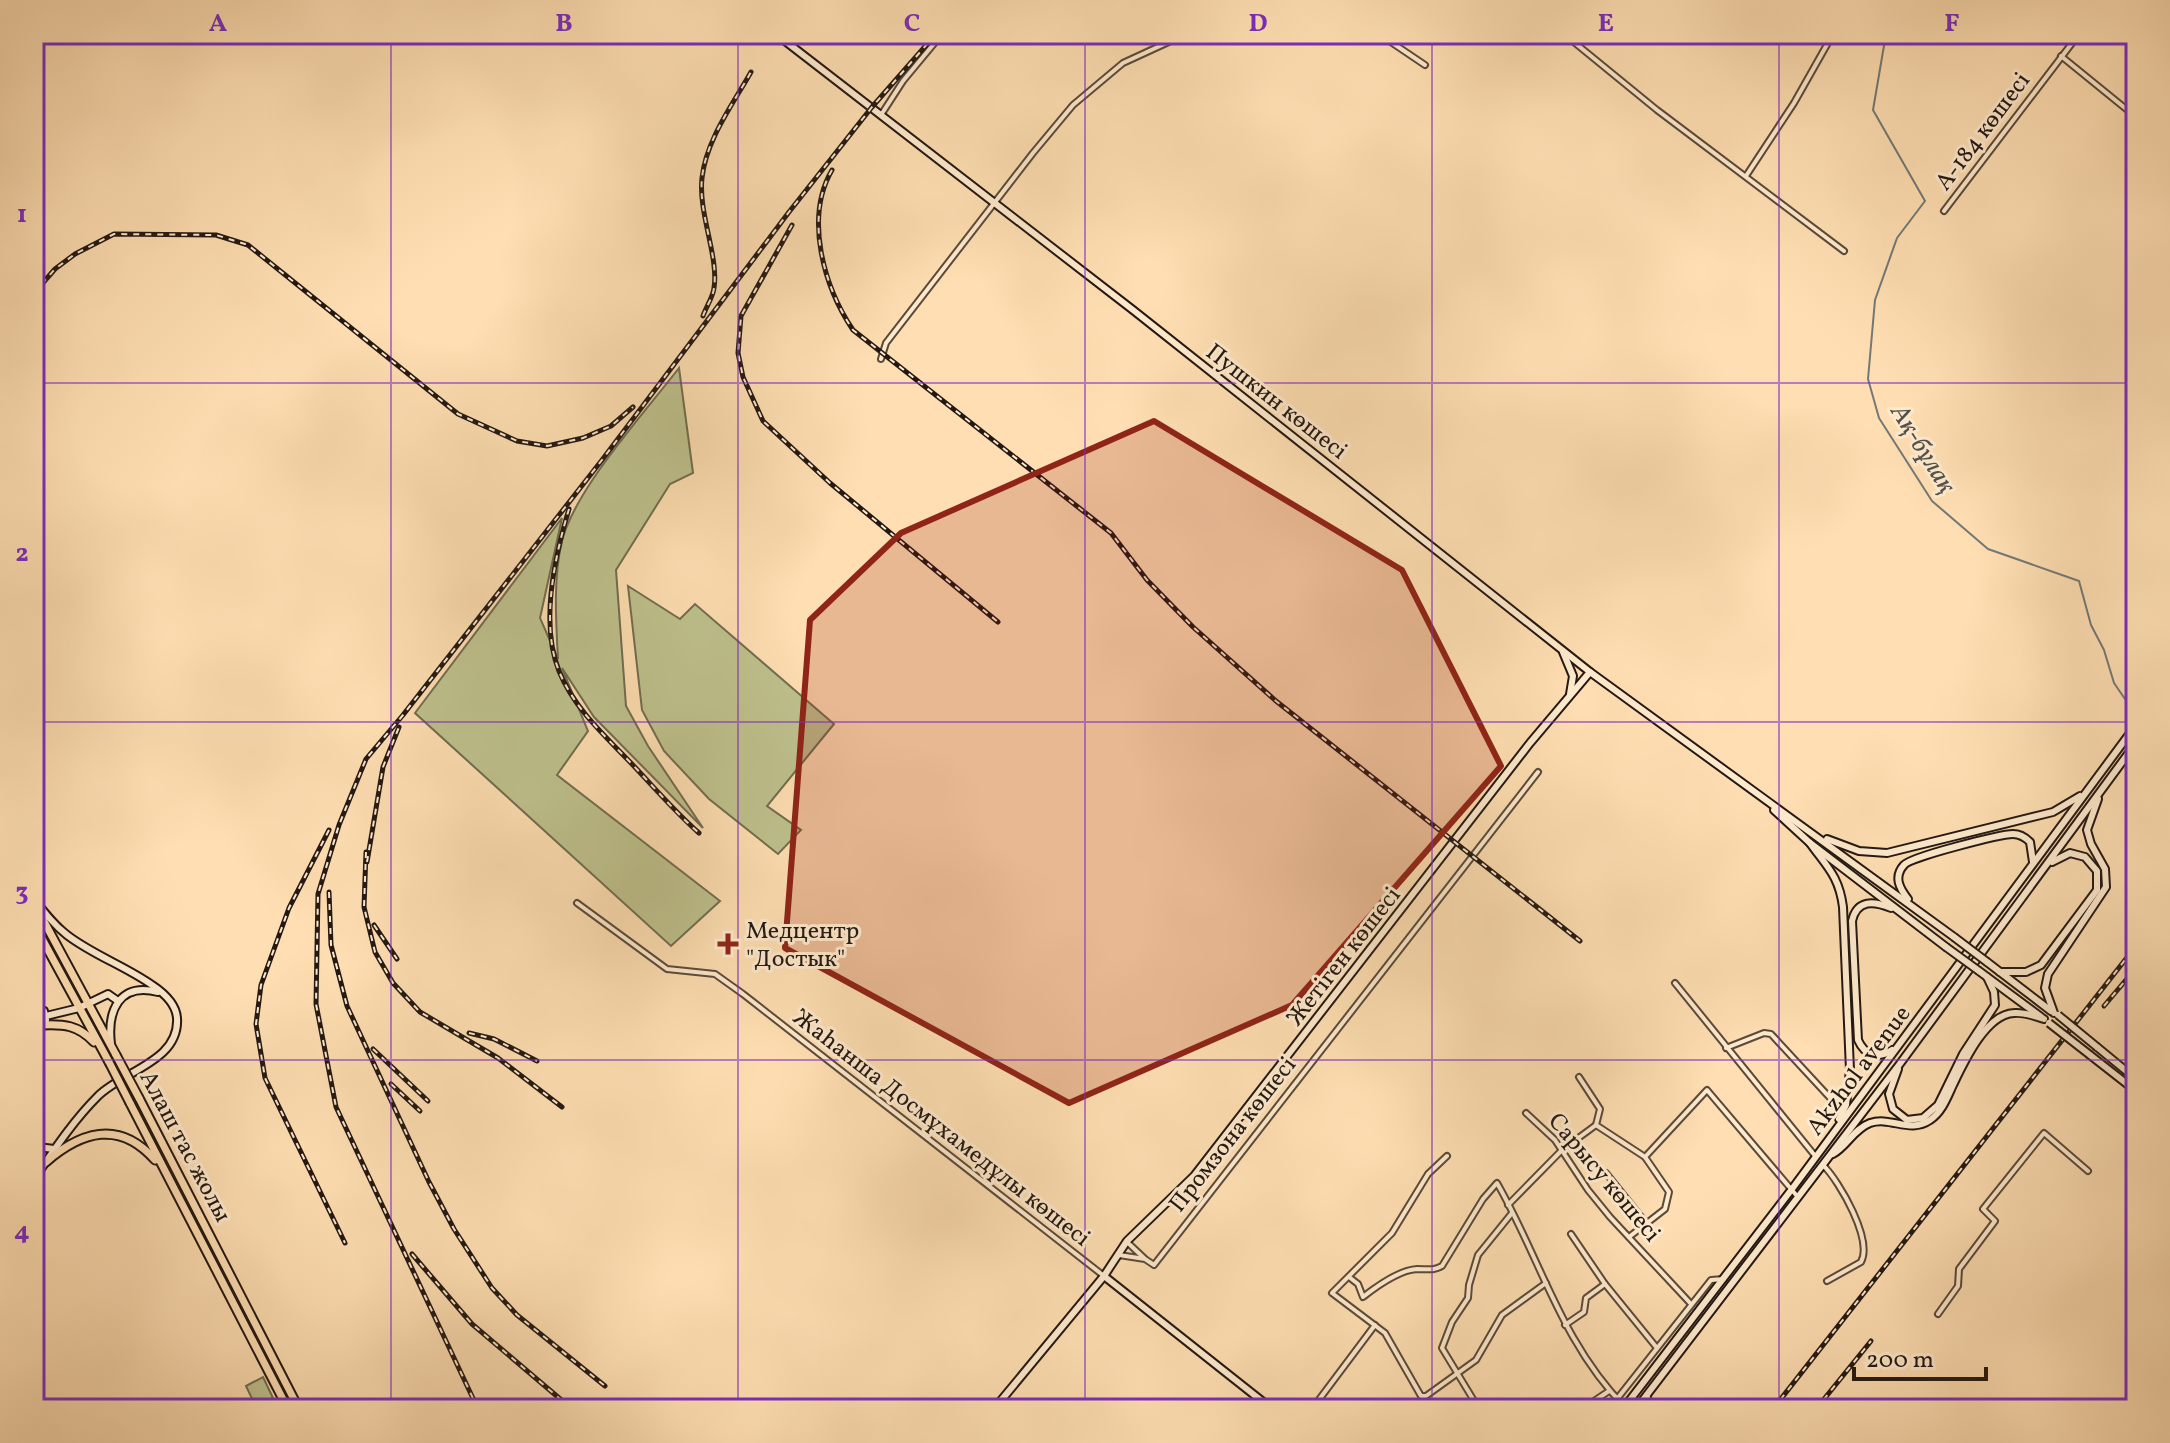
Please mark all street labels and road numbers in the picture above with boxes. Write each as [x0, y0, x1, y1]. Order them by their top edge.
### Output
street label: А-184 көшесі [1928, 66, 2039, 198]
street label: Пушкин көшесі [1198, 336, 1354, 469]
street label: Жетіген көшесі [1279, 880, 1410, 1034]
street label: Akzhol avenue [1799, 999, 1920, 1143]
street label: Жаһанша Досмұхамедұлы көшесі [785, 1002, 1097, 1256]
street label: Промзона көшесі [1162, 1050, 1305, 1220]
street label: Алаш тас жолы [130, 1065, 239, 1229]
street label: Сарысу көшесі [1539, 1106, 1668, 1250]

